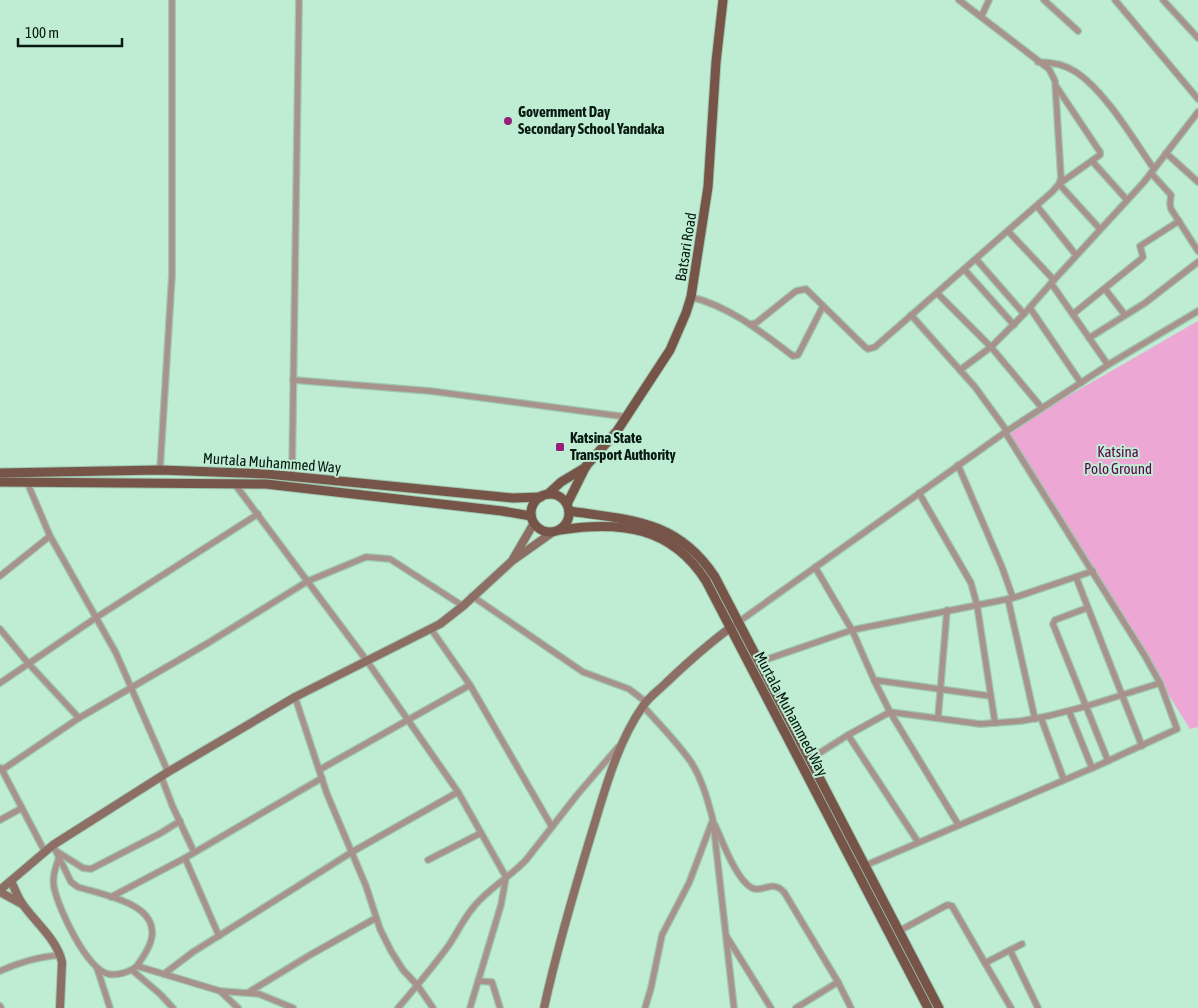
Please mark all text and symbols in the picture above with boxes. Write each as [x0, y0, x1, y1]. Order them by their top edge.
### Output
scale bar [18, 15, 121, 47]
text: 100 m [25, 24, 59, 41]
place label: Government Day Secondary School Yandaka [518, 103, 665, 137]
marker: Government Day Secondary School Yandaka [502, 115, 514, 127]
street label: Batsari Road [672, 211, 699, 282]
place label: Katsina State Transport Authority [570, 429, 677, 463]
marker: Katsina State Transport Authority [554, 441, 566, 453]
park label: Katsina Polo Ground [1084, 443, 1152, 477]
street label: Murtala Muhammed Way [202, 449, 342, 476]
street label: Murtala Muhammed Way [751, 649, 831, 779]

